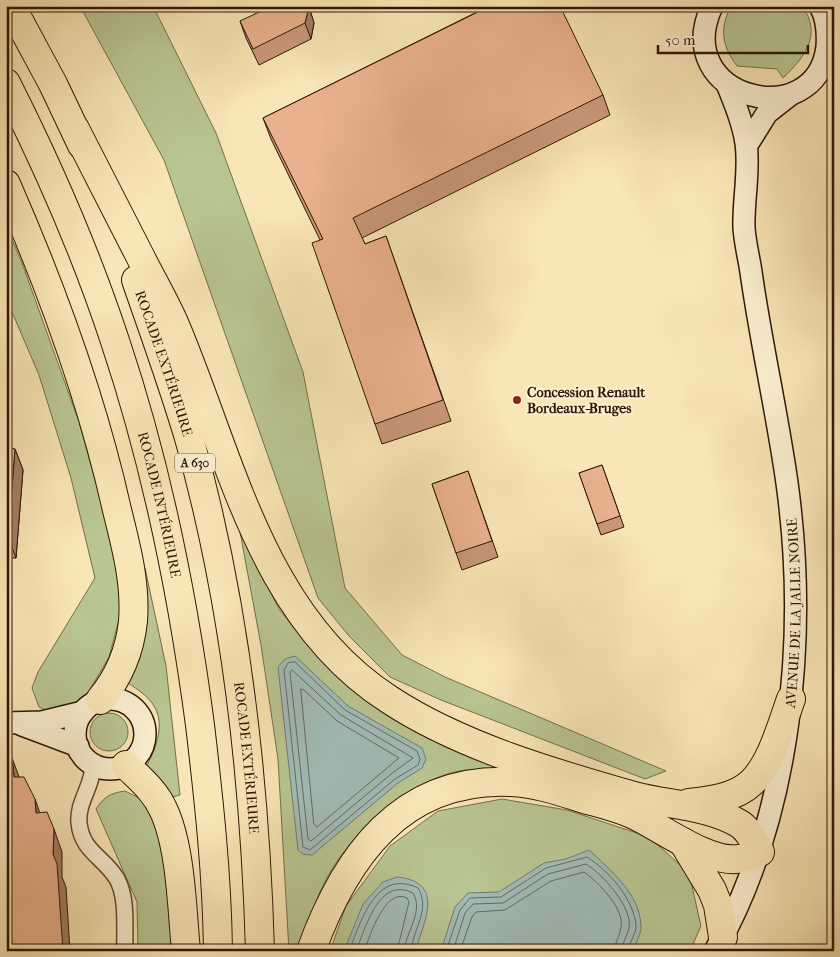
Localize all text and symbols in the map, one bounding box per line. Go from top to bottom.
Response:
scale bar [658,22,808,54]
text: 50 m [665,31,696,49]
street label: ROCADE EXTÉRIEURE [132,288,197,439]
place label: Concession Renault Bordeaux-Bruges [527,384,646,417]
marker: Concession Renault Bordeaux-Bruges [511,394,523,406]
street label: ROCADE INTÉRIEURE [134,430,185,579]
road number: A 630 [175,453,215,472]
street label: AVENUE DE LA JALLE NOIRE [781,517,804,710]
street label: ROCADE EXTÉRIEURE [230,681,263,835]

